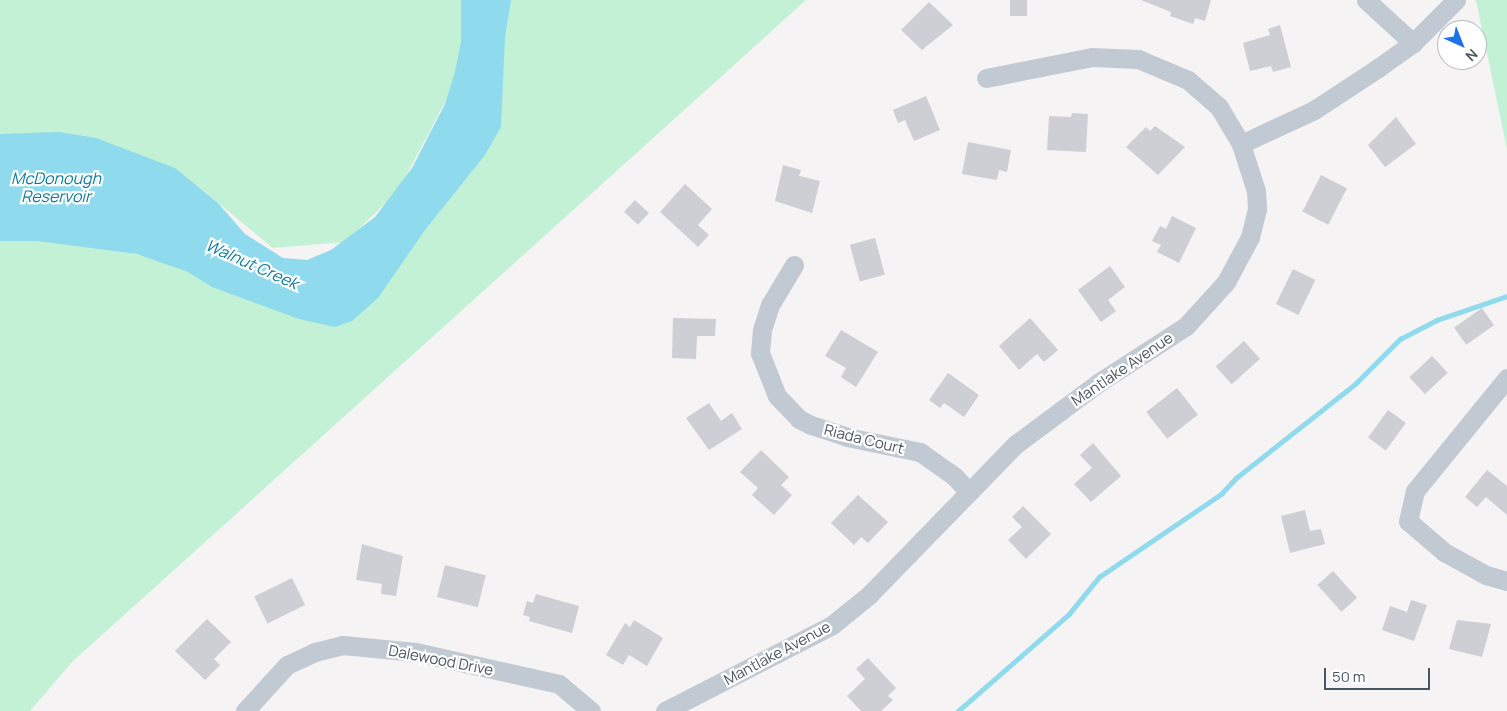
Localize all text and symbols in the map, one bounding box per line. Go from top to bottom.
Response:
north arrow [1437,20,1487,70]
text: N [1462,45,1482,66]
water label: McDonough Reservoir [11,168,101,206]
water label: Walnut Creek [203,235,301,293]
street label: Mantlake Avenue [1068,329,1176,409]
street label: Riada Court [822,420,906,458]
street label: Mantlake Avenue [721,617,833,689]
street label: Dalewood Drive [387,641,495,679]
scale bar [1327,658,1433,690]
text: 50 m [1332,666,1366,687]

